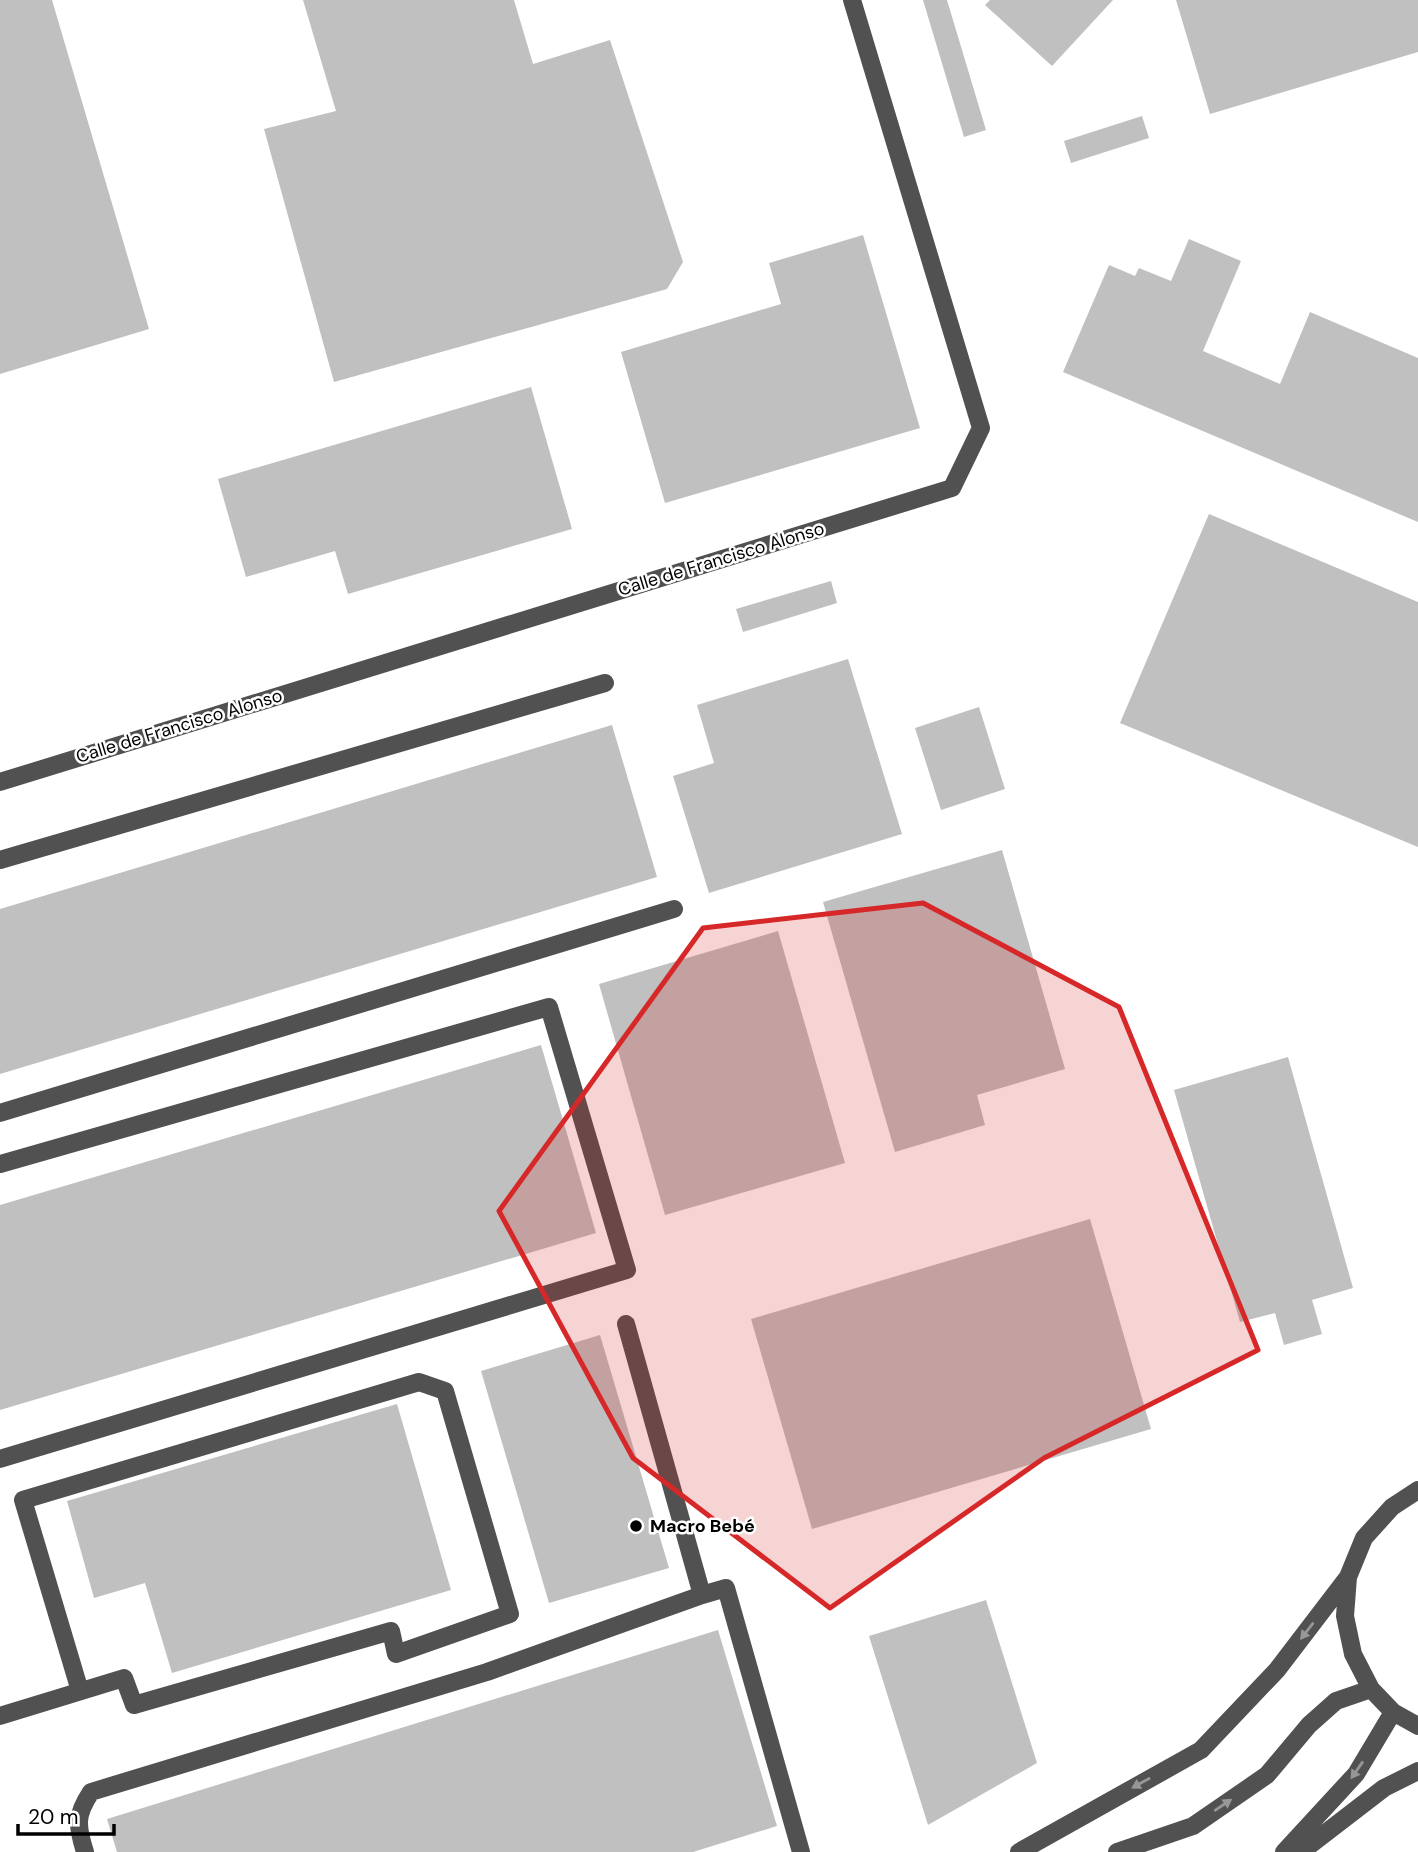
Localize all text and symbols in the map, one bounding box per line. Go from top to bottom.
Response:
street label: Calle de Francisco Alonso [615,516,827,602]
street label: Calle de Francisco Alonso [73,683,285,769]
place label: Macro Bebé [650,1514,755,1538]
marker: Macro Bebé [628,1518,644,1534]
one-way arrow [1299,1622,1314,1640]
one-way arrow [1351,1760,1364,1780]
one-way arrow [1131,1777,1151,1789]
scale bar [18,1792,114,1836]
one-way arrow [1214,1799,1233,1812]
text: 20 m [28,1803,79,1831]

